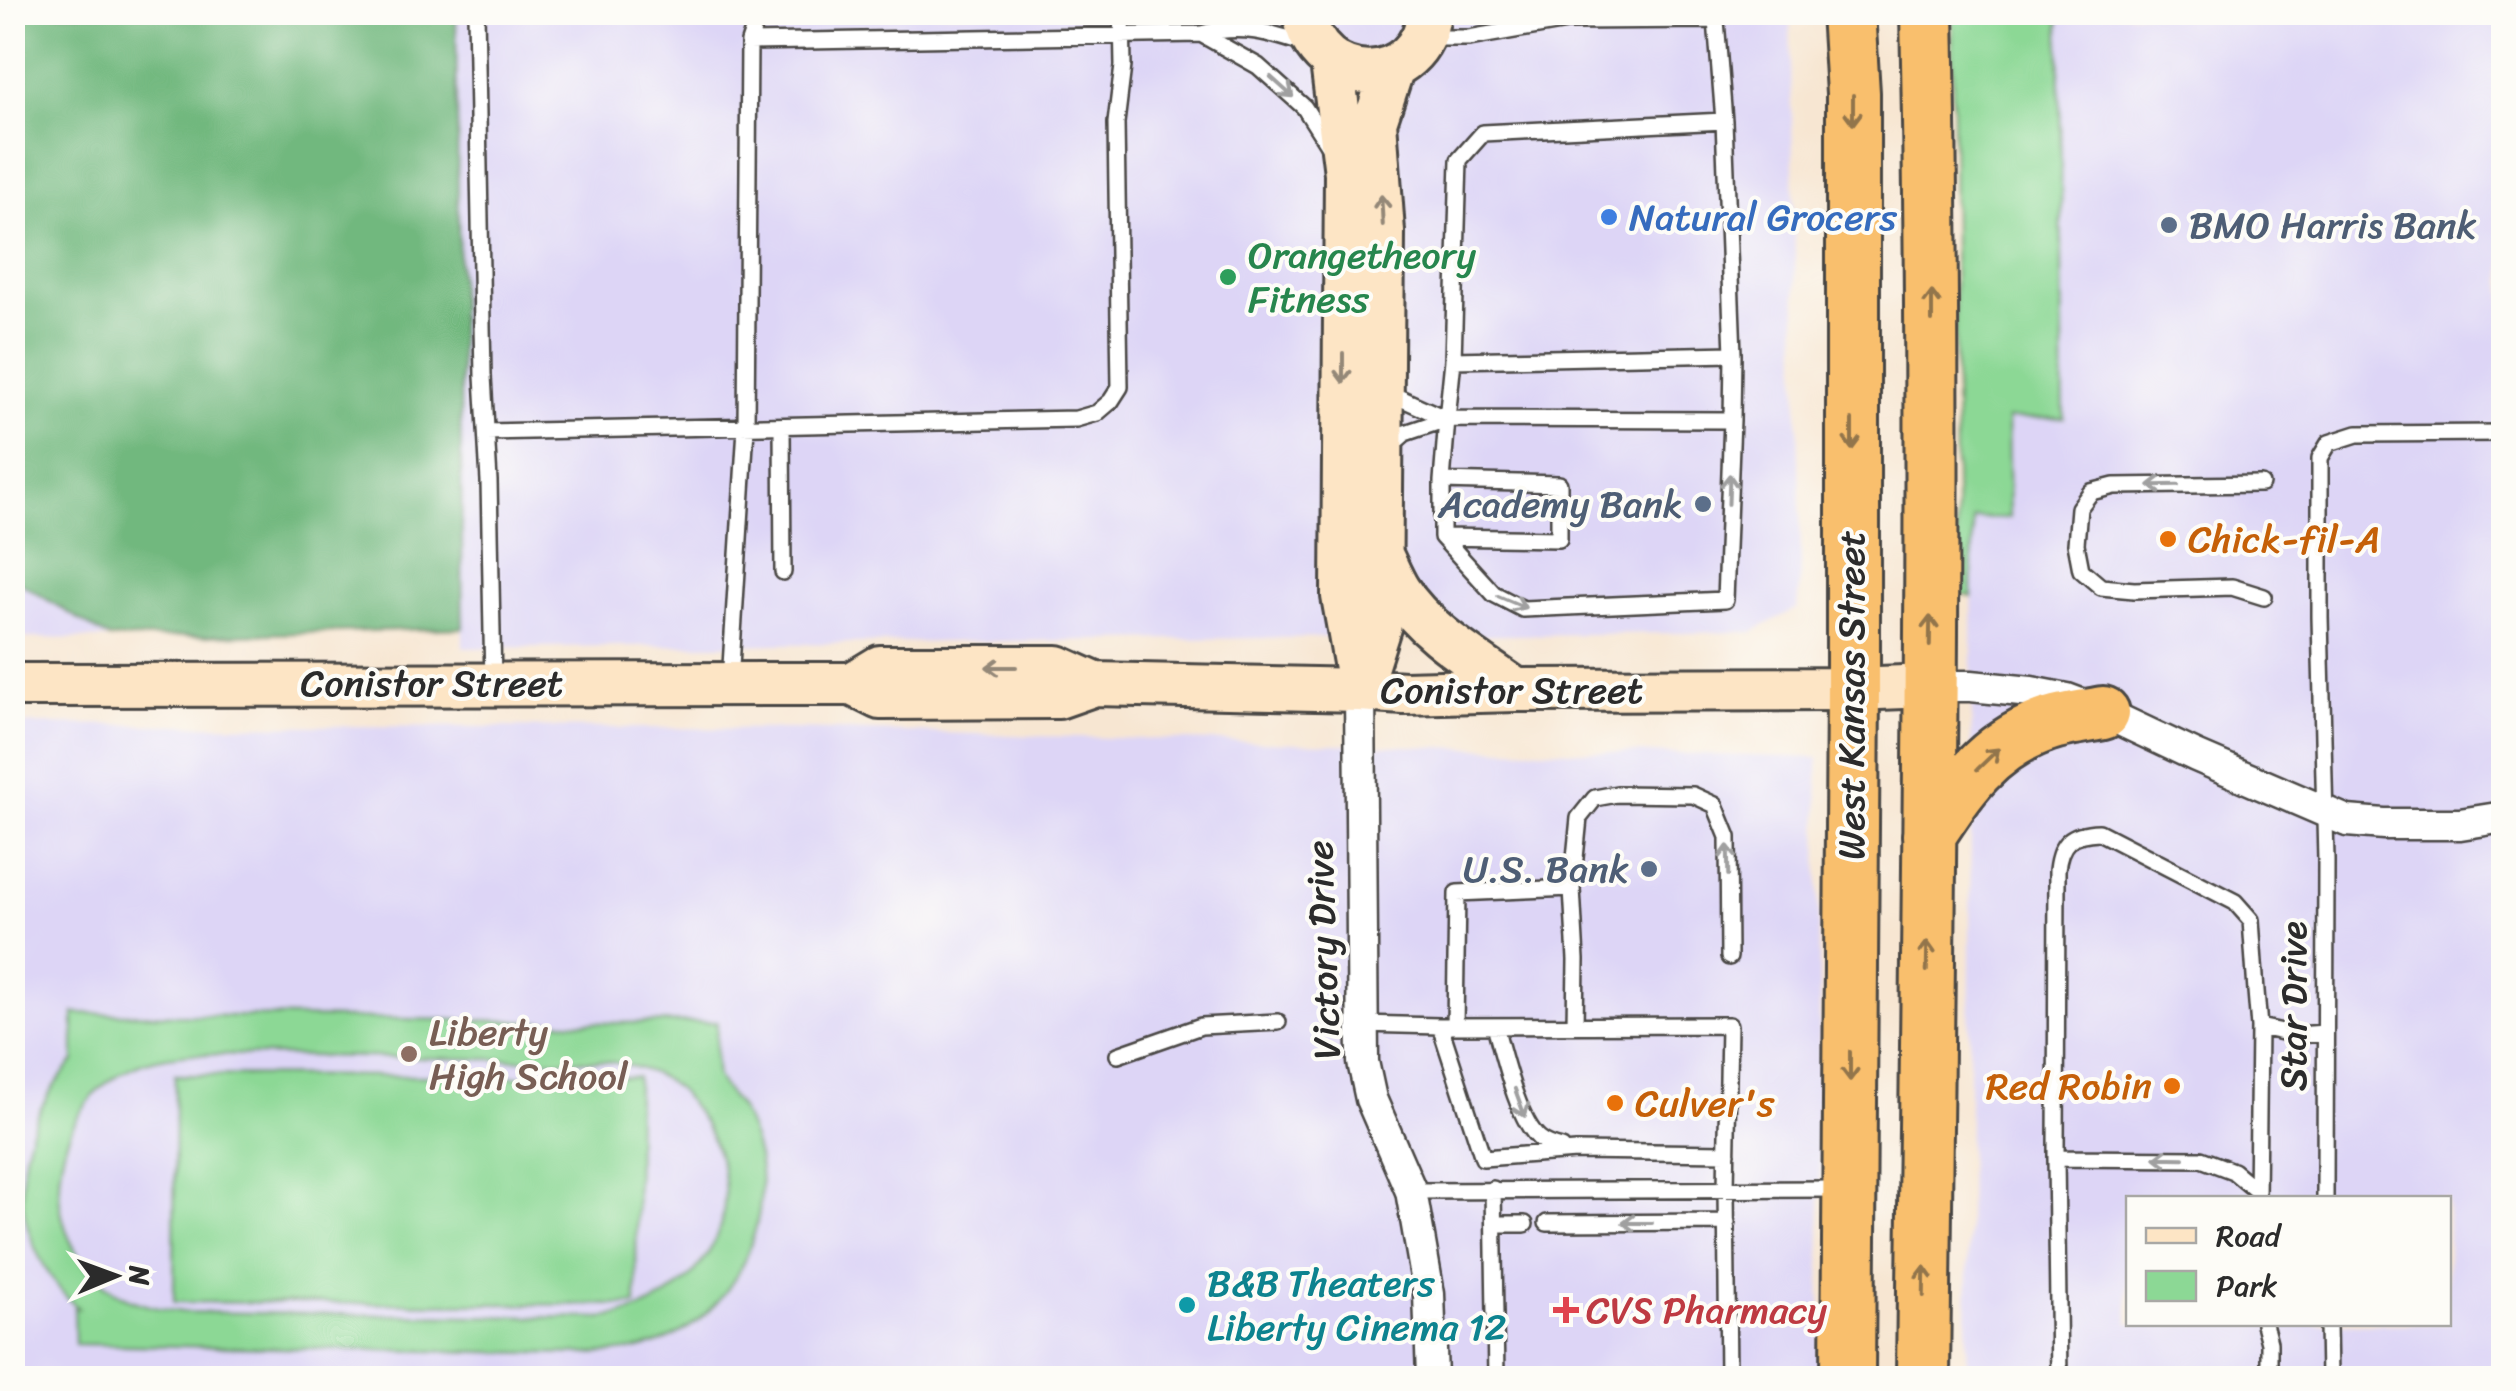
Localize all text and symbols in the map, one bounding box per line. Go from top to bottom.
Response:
one-way arrow [1269,76,1294,99]
one-way arrow [1844,92,1862,125]
place label: Natural Grocers [1629,184,1897,251]
place label: BMO Harris Bank [2189,192,2477,259]
one-way arrow [1372,195,1391,227]
marker: Natural Grocers [1598,206,1620,228]
marker: BMO Harris Bank [2158,214,2180,236]
place label: Orangetheory Fitness [1248,222,1476,333]
marker: Orangetheory Fitness [1217,266,1239,288]
one-way arrow [1922,291,1942,324]
one-way arrow [1334,352,1353,384]
one-way arrow [1842,418,1862,450]
place label: Academy Bank [1437,471,1683,538]
one-way arrow [1720,474,1739,506]
one-way arrow [2148,476,2180,495]
marker: Academy Bank [1692,493,1714,515]
place label: Chick-fil-A [2188,506,2380,573]
marker: Chick-fil-A [2157,528,2179,550]
street label: West Kansas Street [1818,530,1885,860]
one-way arrow [1496,595,1527,613]
one-way arrow [1921,616,1940,648]
street label: Conistor Street [301,650,563,717]
street label: Conistor Street [1381,657,1643,724]
one-way arrow [985,658,1018,676]
one-way arrow [1976,747,2000,771]
place label: U.S. Bank [1463,836,1629,903]
street label: Victory Drive [1286,839,1361,1061]
one-way arrow [1719,844,1738,876]
marker: U.S. Bank [1638,858,1660,880]
street label: Star Drive [2260,921,2327,1091]
one-way arrow [1918,941,1937,973]
place label: Liberty High School [429,999,629,1110]
marker: Liberty High School [398,1043,420,1065]
one-way arrow [1840,1050,1859,1082]
place label: Red Robin [1986,1053,2152,1120]
place label: Culver's [1635,1070,1775,1137]
marker: Red Robin [2161,1075,2183,1097]
one-way arrow [1512,1086,1530,1117]
marker: Culver's [1604,1092,1626,1114]
one-way arrow [2154,1148,2186,1167]
legend [2126,1196,2451,1326]
text: Road [2216,1209,2283,1263]
one-way arrow [1621,1214,1654,1232]
north arrow [65,1226,165,1326]
place label: B&B Theaters Liberty Cinema 12 [1207,1250,1507,1361]
text: Park [2216,1259,2278,1313]
text: N [115,1264,164,1286]
one-way arrow [1914,1266,1934,1298]
place label: CVS Pharmacy [1586,1277,1827,1344]
marker: B&B Theaters Liberty Cinema 12 [1176,1294,1198,1316]
marker: CVS Pharmacy [1555,1299,1577,1321]

